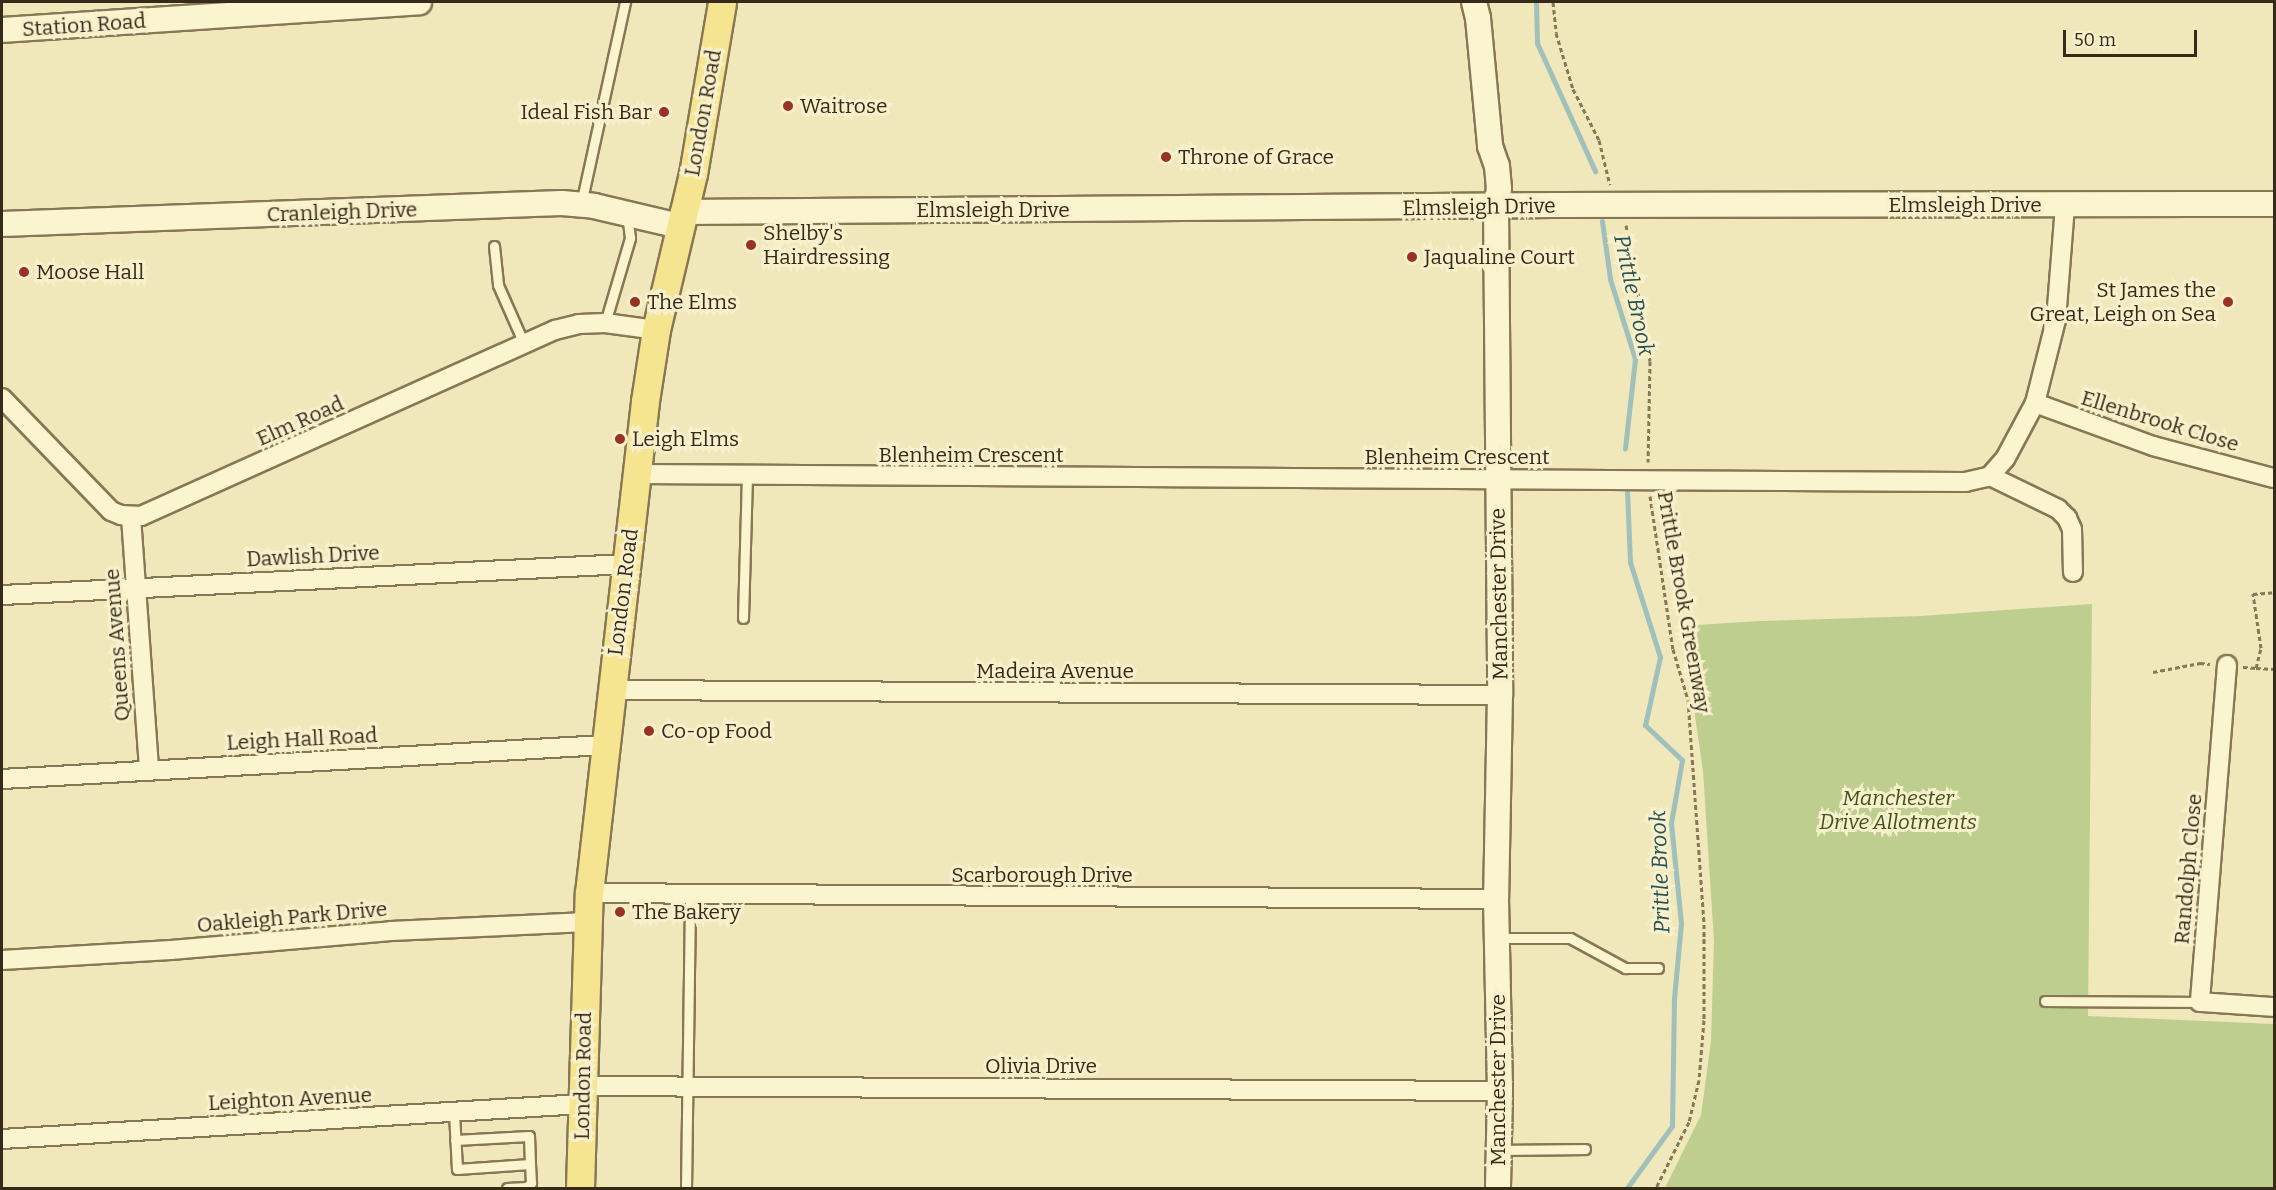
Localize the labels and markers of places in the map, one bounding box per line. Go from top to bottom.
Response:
place label: Waitrose [800,93,887,119]
place label: Ideal Fish Bar [520,99,652,125]
marker: Waitrose [781,99,795,113]
marker: Ideal Fish Bar [657,105,671,119]
place label: Throne of Grace [1178,144,1334,170]
marker: Throne of Grace [1159,150,1173,164]
place label: Shelby's Hairdressing [763,220,890,270]
marker: Shelby's Hairdressing [744,238,758,252]
place label: Jaqualine Court [1424,244,1575,270]
marker: Jaqualine Court [1405,250,1419,264]
place label: Moose Hall [36,259,144,285]
marker: Moose Hall [17,265,31,279]
place label: St James the Great, Leigh on Sea [2030,277,2216,327]
place label: The Elms [647,289,737,315]
marker: The Elms [628,295,642,309]
marker: St James the Great, Leigh on Sea [2221,295,2235,309]
place label: Leigh Elms [632,426,739,452]
marker: Leigh Elms [613,432,627,446]
place label: Co-op Food [661,718,772,744]
marker: Co-op Food [642,724,656,738]
place label: The Bakery [632,899,741,925]
marker: The Bakery [613,905,627,919]

